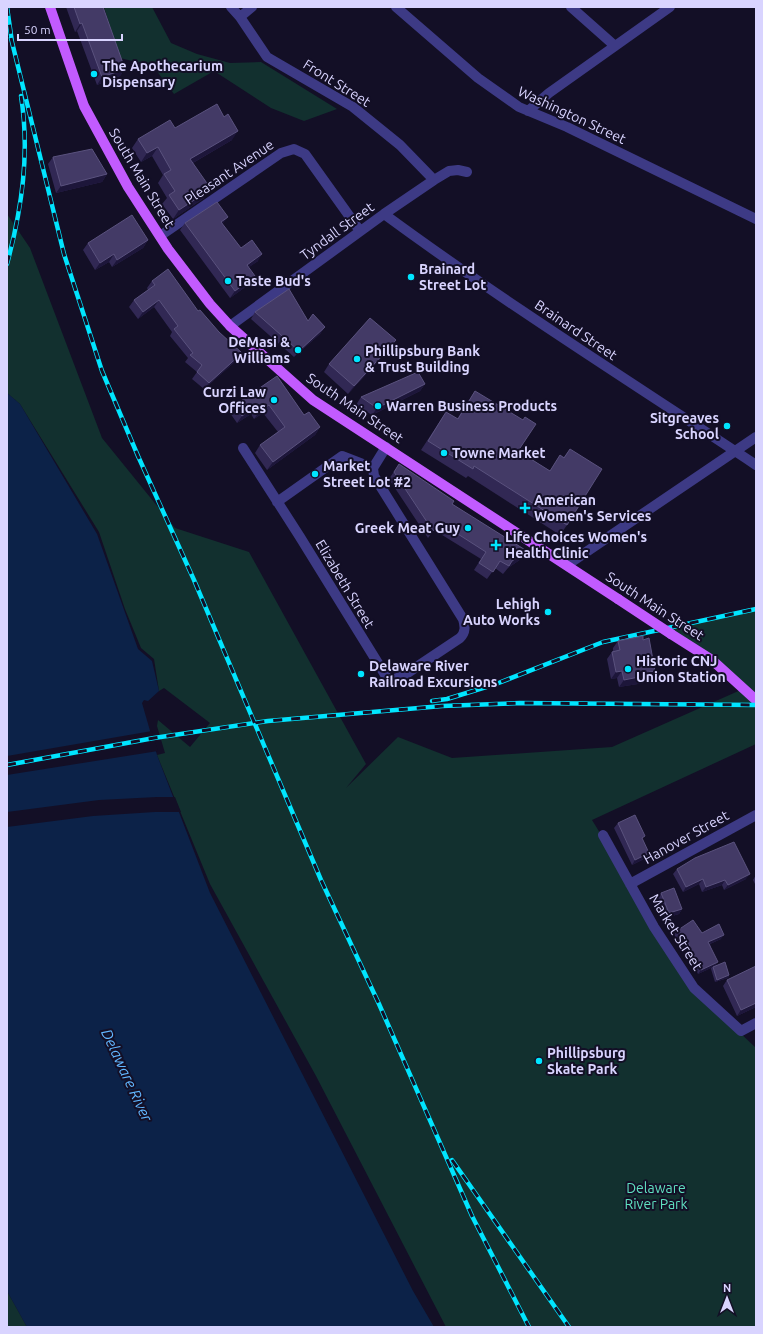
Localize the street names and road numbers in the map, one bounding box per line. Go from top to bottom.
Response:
street label: Front Street [300,56,374,110]
street label: Washington Street [515,83,629,147]
street label: South Main Street [106,125,178,231]
street label: Pleasant Avenue [181,136,277,208]
street label: Tyndall Street [297,199,377,263]
street label: Brainard Street [532,297,621,364]
street label: South Main Street [304,370,407,447]
street label: Elizabeth Street [312,537,378,632]
street label: South Main Street [603,568,707,644]
street label: Hanover Street [640,807,732,867]
street label: Market Street [646,891,706,974]

